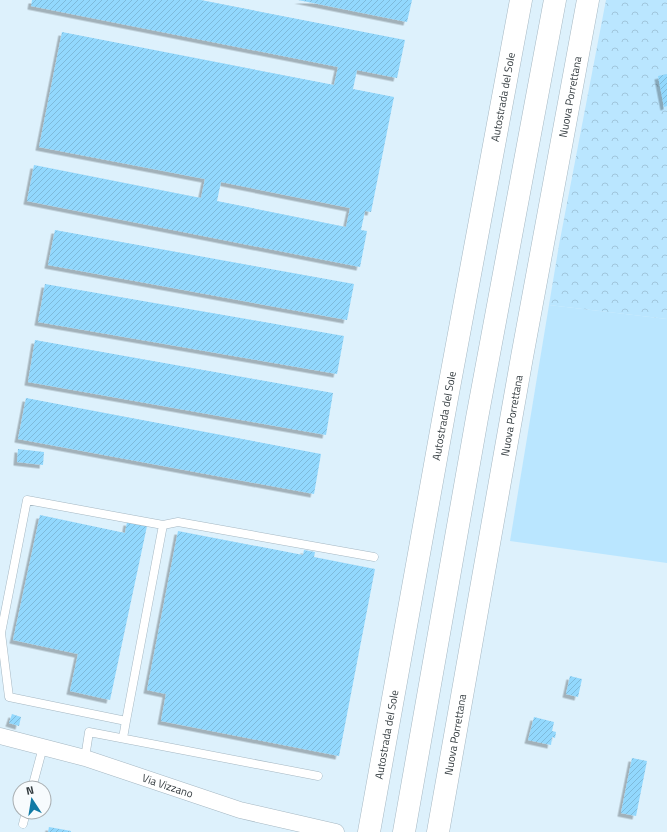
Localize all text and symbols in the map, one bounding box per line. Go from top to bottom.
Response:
street label: Autostrada del Sole [487,51,519,143]
street label: Nuova Porrettana [555,54,586,139]
street label: Autostrada del Sole [428,369,460,462]
street label: Nuova Porrettana [497,373,527,457]
street label: Autostrada del Sole [371,688,402,780]
street label: Nuova Porrettana [440,692,470,776]
street label: Via Vizzano [140,770,195,802]
north arrow [12,780,52,820]
text: N [25,782,35,799]

